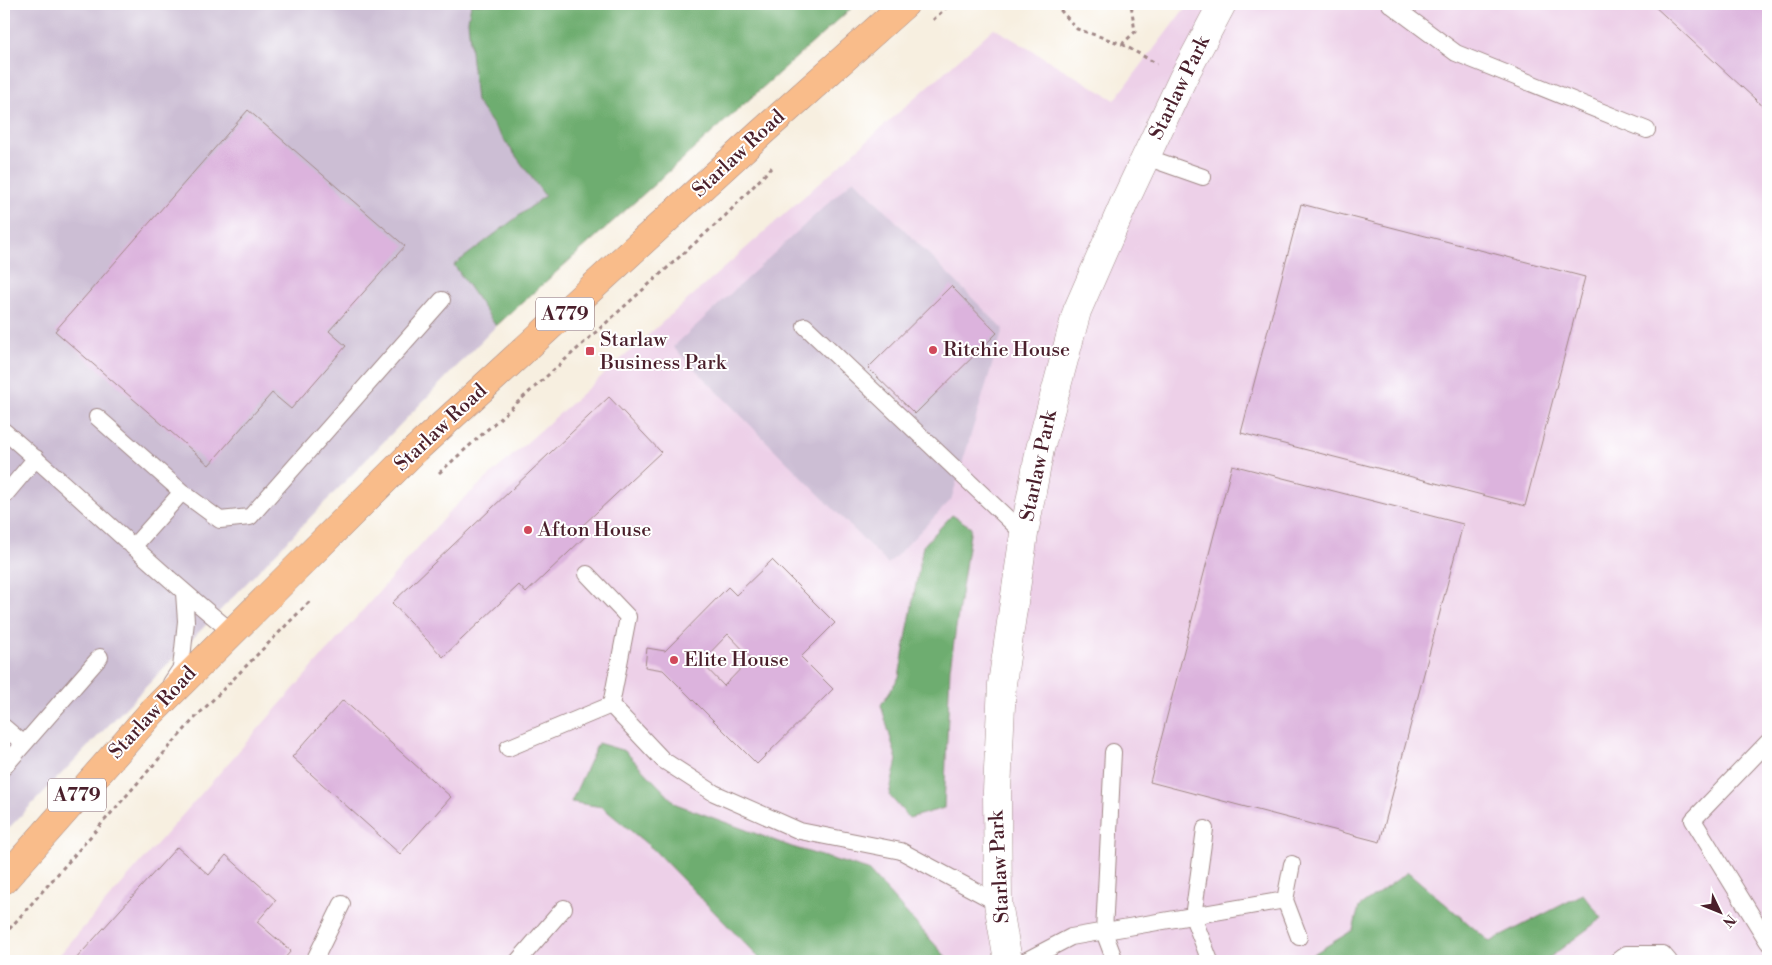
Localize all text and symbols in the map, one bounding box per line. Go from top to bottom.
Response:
street label: Starlaw Park [1144,30,1217,144]
street label: Starlaw Road [688,104,791,203]
road number: A779 [536,298,594,330]
place label: Starlaw Business Park [599,328,728,376]
place label: Ritchie House [943,338,1070,363]
marker: Ritchie House [927,344,939,356]
marker: Starlaw Business Park [584,345,596,357]
street label: Starlaw Road [390,378,493,477]
street label: Starlaw Park [1015,407,1063,524]
place label: Afton House [537,518,651,543]
marker: Afton House [522,524,534,536]
place label: Elite House [684,648,789,673]
marker: Elite House [668,654,680,666]
street label: Starlaw Road [104,661,203,764]
road number: A779 [48,778,106,812]
street label: Starlaw Park [984,809,1015,924]
north arrow [1694,888,1744,938]
text: N [1718,910,1739,930]

